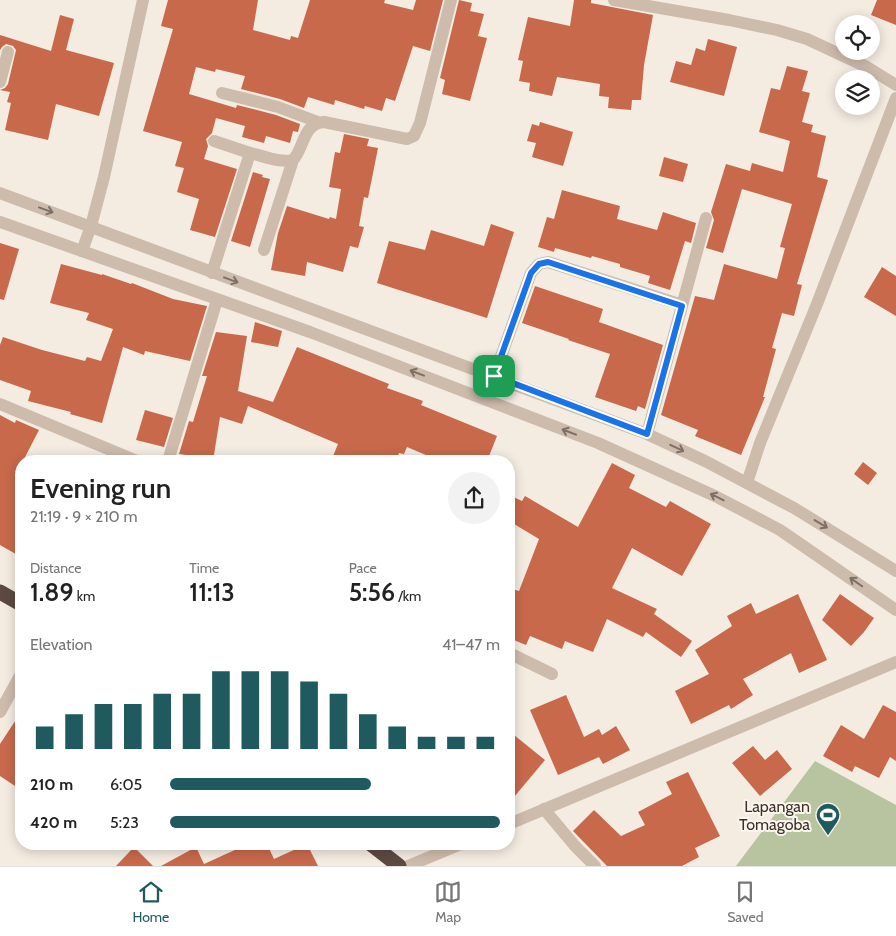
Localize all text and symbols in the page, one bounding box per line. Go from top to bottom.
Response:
map controls [835,15,880,115]
button: locate [835,15,880,60]
button: layers [835,70,880,115]
one-way arrow [37,206,53,215]
one-way arrow [222,276,238,285]
pin [473,355,515,397]
icon: arrive [480,362,508,390]
one-way arrow [410,368,425,377]
one-way arrow [562,427,577,436]
one-way arrow [669,444,684,454]
text: Evening run [30,471,171,505]
button: share [448,472,500,524]
one-way arrow [710,492,725,502]
text: 21:19 · 9 × 210 m [30,507,137,526]
one-way arrow [813,520,827,530]
text: Distance [30,559,82,577]
text: Time [189,559,219,577]
text: Pace [349,559,377,577]
text: 1.89 [30,577,73,607]
text: 11:13 [189,577,235,607]
text: 5:56 [349,577,395,607]
one-way arrow [849,577,863,587]
text: km [73,587,95,605]
text: /km [395,587,421,605]
text: Elevation [30,635,93,654]
text: 41–47 m [442,635,500,654]
text: 210 m [30,775,73,794]
text: 6:05 [110,775,142,794]
place label: Lapangan Tomagoba [739,797,810,834]
sports icon: Lapangan Tomagoba [815,802,841,836]
text: 420 m [30,813,77,832]
text: 5:23 [110,813,139,832]
tab: Home [132,878,169,926]
tab: Map [434,878,462,926]
tab: Saved [727,878,764,926]

